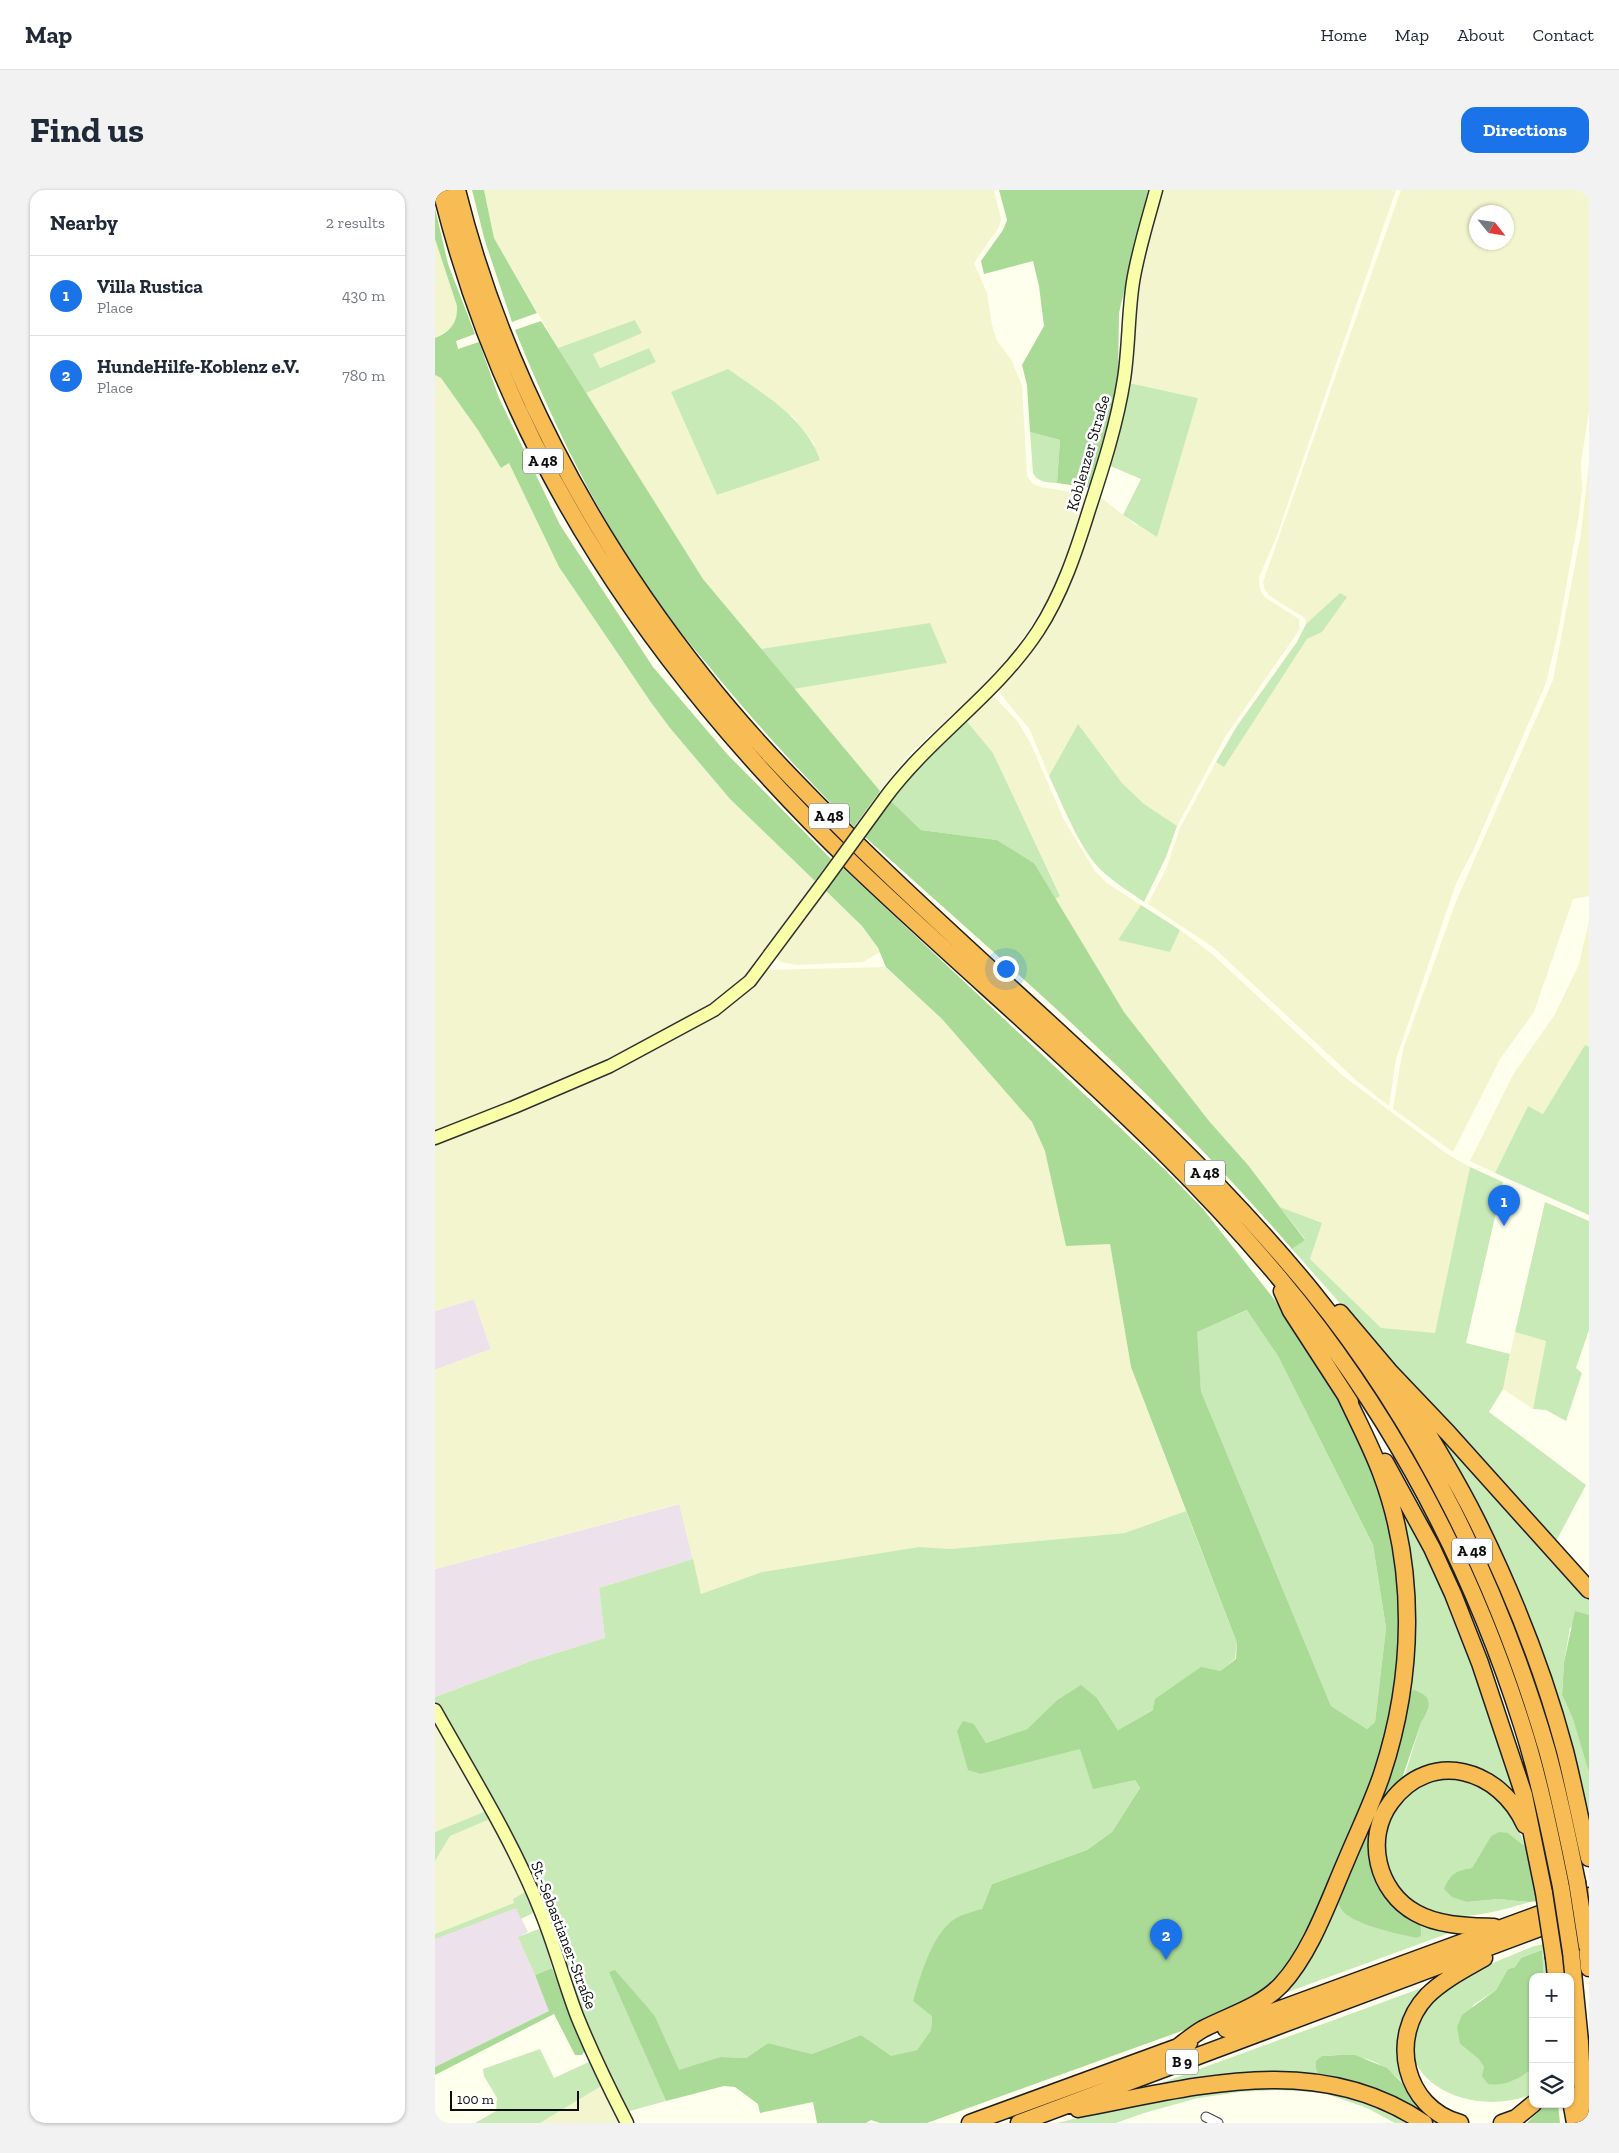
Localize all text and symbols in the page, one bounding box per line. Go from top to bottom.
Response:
text: Map [25,20,72,49]
text: Home [1320,24,1367,46]
text: Map [1395,24,1429,46]
text: About [1457,24,1504,46]
text: Contact [1532,24,1594,46]
button: Directions [1461,107,1589,153]
text: Find us [30,109,144,151]
north arrow [1469,205,1514,250]
text: Nearby [50,210,118,235]
text: 2 results [326,213,385,232]
text: Villa Rustica [97,275,203,298]
text: 1 [63,286,69,305]
text: 430 m [342,286,385,305]
text: Place [97,298,133,317]
text: HundeHilfe-Koblenz e.V. [97,355,299,378]
text: 2 [62,366,70,385]
text: 780 m [342,366,385,385]
text: Place [97,378,133,397]
street label: Koblenzer Straße [1062,393,1114,513]
road number: A 48 [523,448,563,474]
road number: A 48 [809,804,849,828]
your location [993,956,1019,982]
road number: A 48 [1185,1160,1225,1186]
pin: 1 [1488,1185,1520,1226]
road number: A 48 [1452,1538,1492,1564]
street label: St.-Sebastianer-Straße [527,1858,601,2012]
pin: 2 [1150,1919,1182,1960]
map controls [1529,1973,1574,2108]
button: + [1529,1973,1574,2018]
button: − [1529,2018,1574,2063]
road number: B 9 [1166,2050,1198,2074]
button: layers [1529,2063,1574,2108]
scale bar [450,2088,579,2111]
text: 100 m [457,2091,494,2108]

